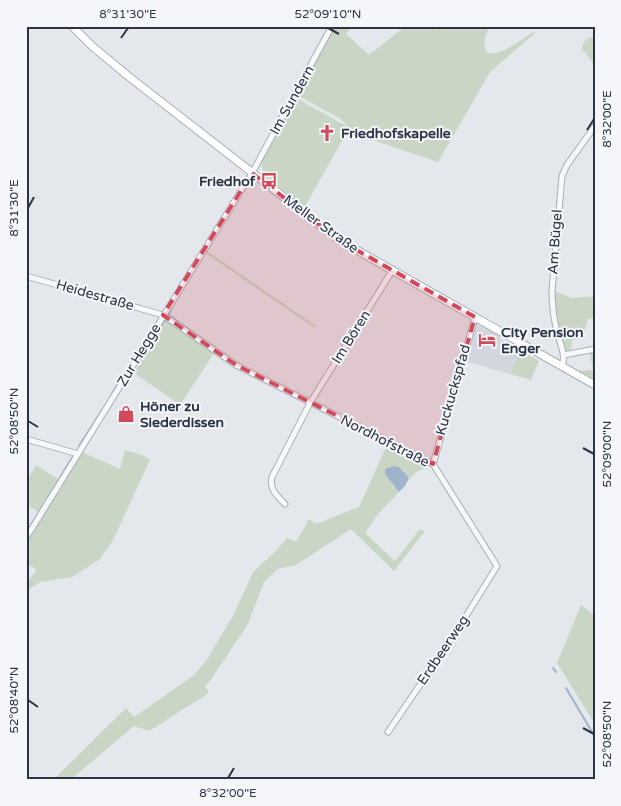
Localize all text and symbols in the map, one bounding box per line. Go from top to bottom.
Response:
text: 8°31'30"E [99,7,157,21]
text: 52°09'10"N [295,7,362,21]
street label: Im Sundern [266,62,318,138]
text: 8°32'00"E [600,90,614,148]
church icon: Friedhofskapelle [317,123,337,143]
place label: Friedhofskapelle [341,125,451,142]
bus stop icon: Friedhof [259,171,279,191]
place label: Friedhof [199,173,256,190]
text: 8°31'30"E [7,179,21,237]
street label: Meller Straße [280,191,362,257]
street label: Am Bügel [544,209,566,275]
street label: Heidestraße [54,276,136,314]
street label: Im Bören [328,307,374,367]
street label: Zur Hegge [114,320,164,390]
place label: City Pension Enger [501,324,584,357]
hotel icon: City Pension Enger [477,330,497,350]
street label: Kuckuckspfad [432,343,474,437]
text: 52°08'50"N [7,388,21,455]
place label: Höner zu Siederdissen [140,398,224,431]
shop icon: Höner zu Siederdissen [116,404,136,424]
street label: Nordhofstraße [338,411,432,471]
text: 52°09'00"N [600,421,614,488]
street label: Erdbeerweg [413,612,473,688]
text: 52°08'40"N [7,667,21,734]
text: 52°08'50"N [600,701,614,768]
text: 8°32'00"E [199,786,257,800]

